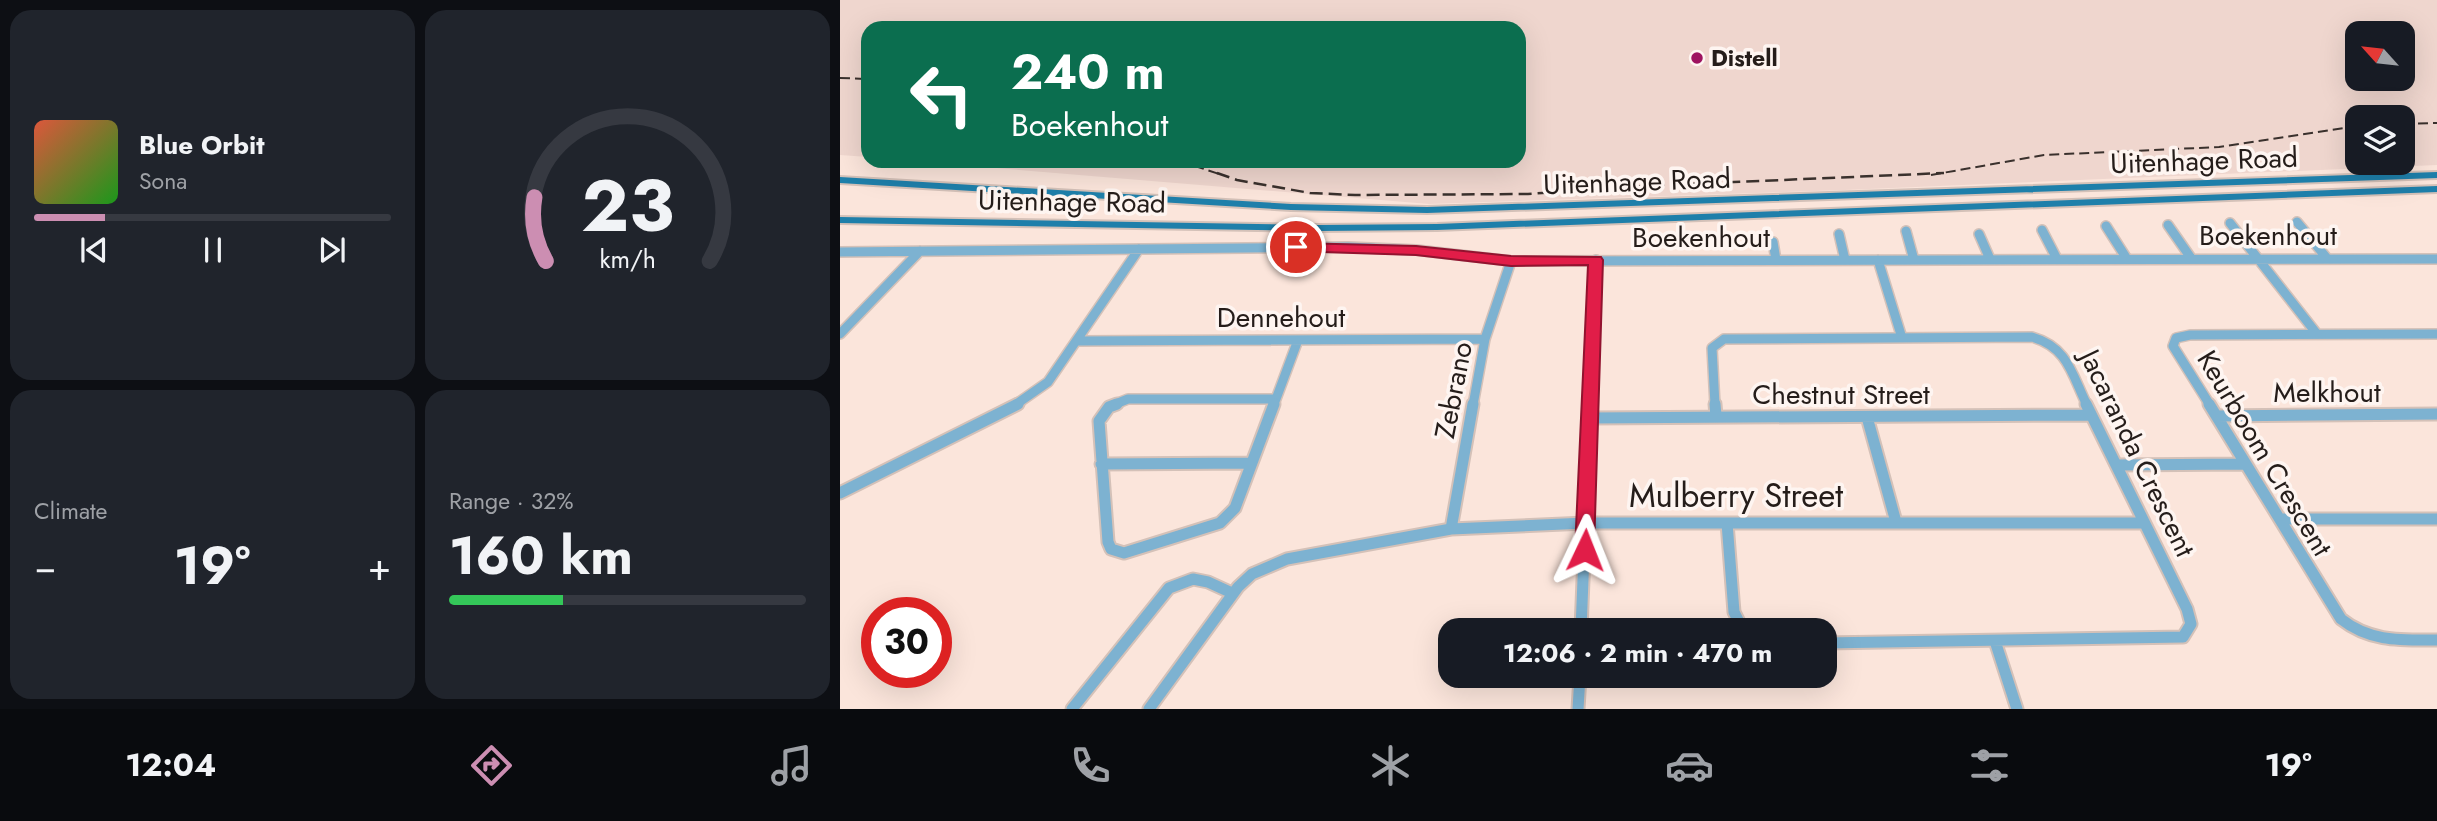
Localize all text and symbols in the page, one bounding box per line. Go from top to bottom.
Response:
north arrow [2345,21,2415,91]
map controls [2345,21,2415,175]
text: 240 m [1011,37,1165,107]
place label: Distell [1711,41,1778,75]
icon: left [896,49,987,140]
marker: Distell [1689,50,1705,66]
text: Boekenhout [1011,102,1168,148]
button: layers [2345,105,2415,175]
text: Blue Orbit [139,126,264,164]
street label: Uitenhage Road [2109,137,2299,184]
text: 23 [581,153,674,258]
street label: Uitenhage Road [1542,158,1732,205]
text: Sona [139,164,187,198]
street label: Uitenhage Road [978,179,1166,224]
street label: Boekenhout [2199,215,2337,256]
pin [1266,217,1326,277]
street label: Boekenhout [1632,217,1770,258]
icon: arrive [1277,228,1315,266]
icon: previous [75,231,113,269]
icon: pause [194,231,232,269]
icon: next [313,231,351,269]
text: km/h [599,241,656,277]
street label: Dennehout [1217,297,1346,338]
street label: Zebrano [1424,338,1483,442]
street label: Jacaranda Crescent [2068,339,2206,564]
street label: Keurboom Crescent [2187,343,2342,564]
street label: Melkhout [2273,372,2381,413]
street label: Chestnut Street [1752,374,1930,415]
street label: Mulberry Street [1629,472,1843,519]
text: Range · 32% [449,484,574,518]
text: Climate [34,494,107,528]
position arrow [1548,513,1622,587]
text: 160 km [449,518,633,594]
text: 19° [174,528,250,604]
text: − [34,539,56,594]
text: + [368,539,391,594]
speed limit sign: 30 [861,597,952,688]
text: 12:06 · 2 min · 470 m [1503,634,1772,672]
icon: directions [467,741,516,790]
icon: music [767,741,816,790]
icon: phone [1066,741,1115,790]
icon: climate [1366,741,1415,790]
icon: car [1665,741,1714,790]
icon: filters [1965,741,2014,790]
text: 12:04 [125,742,216,788]
text: 19° [2264,742,2312,788]

